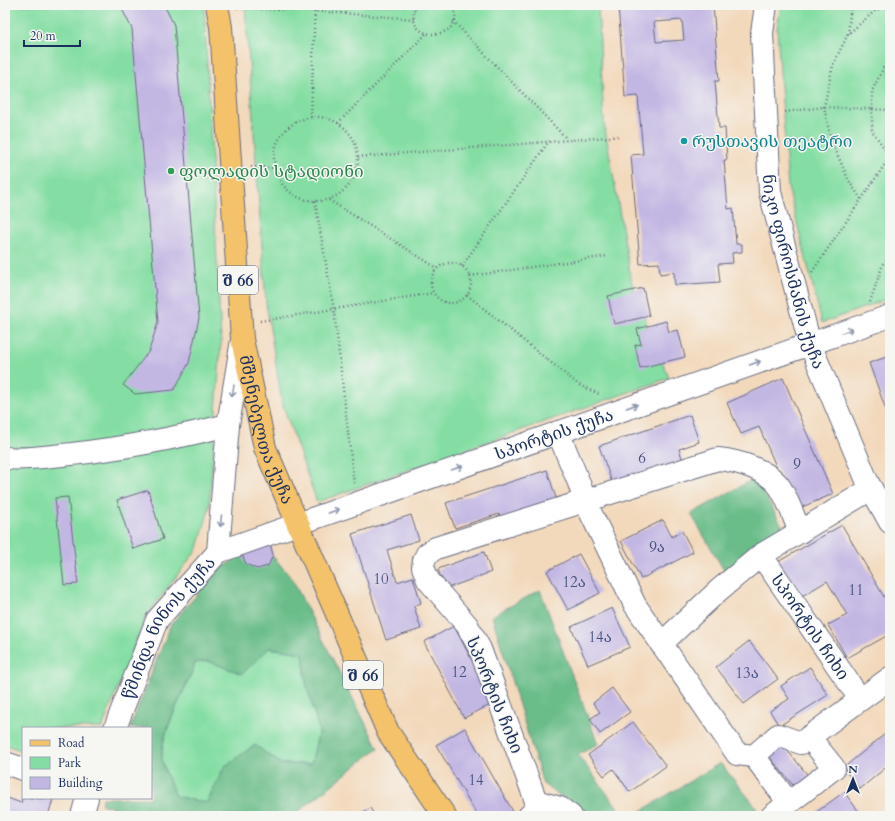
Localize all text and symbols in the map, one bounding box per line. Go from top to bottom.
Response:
scale bar [24,22,80,48]
text: 20 m [30,28,57,44]
place label: რუსთავის თეატრი [692,130,852,153]
marker: რუსთავის თეატრი [679,136,689,146]
place label: ფოლადის სტადიონი [179,160,364,183]
marker: ფოლადის სტადიონი [166,166,176,176]
street label: ნიკო ფიროსმანის ქუჩა [757,174,830,372]
road number: შ 66 [218,266,258,294]
one-way arrow [840,327,853,334]
street label: მშენებელთა ქუჩა [234,353,299,508]
one-way arrow [749,359,761,367]
one-way arrow [229,384,237,397]
one-way arrow [626,402,638,410]
street label: სპორტის ქუჩა [492,403,616,466]
house number: 6 [638,448,646,468]
house number: 9 [793,454,801,474]
one-way arrow [450,464,463,471]
one-way arrow [328,507,341,514]
one-way arrow [217,514,225,527]
house number: 9ა [649,537,665,557]
street label: წმინდა ნინოს ქუჩა [116,552,221,702]
house number: 10 [373,569,389,589]
street label: სპორტის ჩიხი [765,569,855,685]
house number: 12ა [562,572,586,592]
house number: 11 [848,580,864,600]
house number: 14ა [588,627,612,647]
street label: სპორტის ჩიხი [461,633,528,757]
road number: შ 66 [343,661,383,689]
house number: 12 [451,662,467,682]
house number: 13ა [735,663,759,683]
legend [22,727,152,799]
text: Road [58,735,85,751]
text: Park [58,755,82,771]
north arrow [833,759,873,799]
text: N [848,762,858,777]
house number: 14 [468,770,484,790]
text: Building [58,775,103,791]

